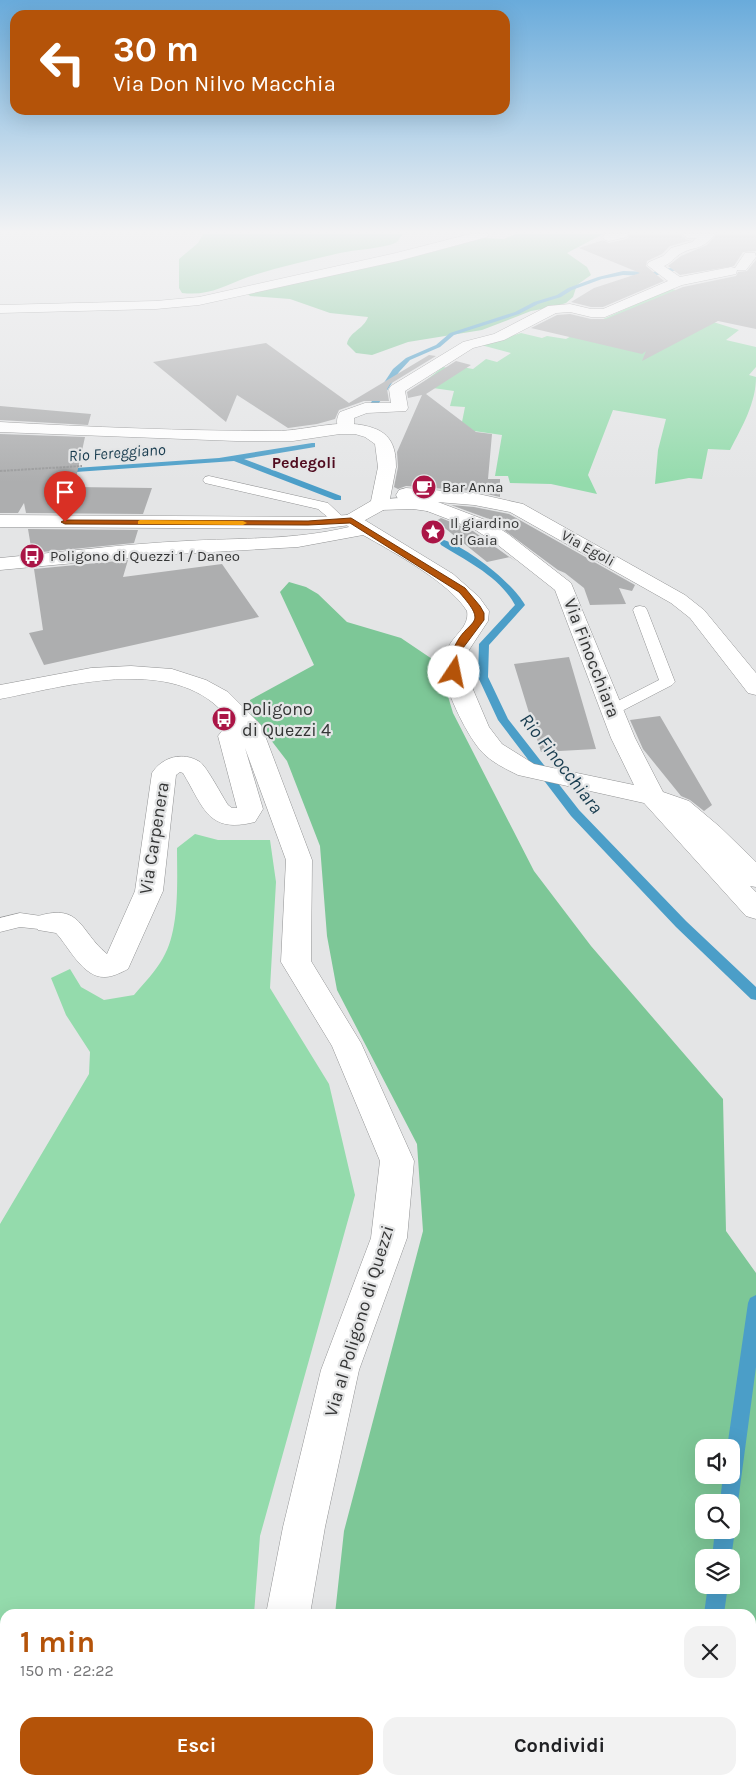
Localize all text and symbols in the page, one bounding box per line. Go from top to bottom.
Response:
text: 30 m [113,29,199,70]
icon: left [30,30,95,95]
text: Via Don Nilvo Macchia [113,71,336,97]
water label: Rio Fereggiano [68,440,166,465]
district label: Pedegoli [272,453,336,472]
pin [44,471,86,522]
cafe icon: Bar Anna [411,474,437,500]
icon: arrive [51,478,79,506]
place label: Bar Anna [442,478,504,496]
place label: Il giardino di Gaia [450,514,519,549]
place icon: Il giardino di Gaia [420,519,446,545]
street label: Via Egoli [558,526,618,570]
bus stop icon: Poligono di Quezzi 1 / Daneo [19,543,45,569]
place label: Poligono di Quezzi 1 / Daneo [50,547,240,565]
street label: Via Finocchiara [559,595,625,721]
position arrow [427,645,479,697]
place label: Poligono di Quezzi 4 [242,698,331,741]
bus stop icon: Poligono di Quezzi 4 [211,706,237,732]
water label: Rio Finocchiara [515,709,607,818]
street label: Via Carpenera [134,780,174,896]
street label: Via al Poligono di Quezzi [319,1223,399,1419]
map controls [695,1439,740,1594]
button: sound [695,1439,740,1484]
button: search [695,1494,740,1539]
button: layers [695,1549,740,1594]
text: 1 min [20,1624,95,1660]
button: close [684,1626,736,1678]
text: 150 m · 22:22 [20,1661,114,1680]
button: Esci [20,1717,373,1775]
button: Condividi [383,1717,736,1775]

